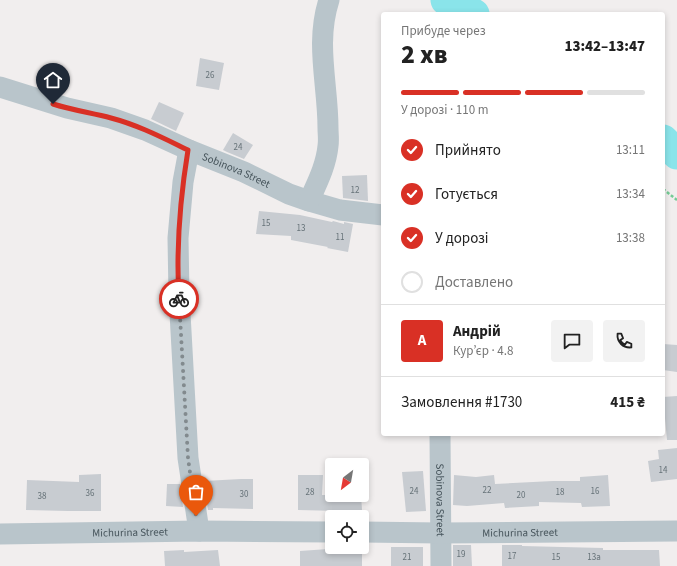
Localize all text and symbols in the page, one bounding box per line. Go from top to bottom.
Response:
text: Прибуде через [401,22,486,40]
text: 2 хв [401,36,448,73]
text: 13:42–13:47 [564,36,645,57]
pin [36,63,70,104]
icon: home [42,69,64,91]
house number: 26 [206,69,215,82]
text: У дорозі · 110 m [401,101,489,119]
icon: check [401,139,423,161]
text: Прийнято [435,140,501,161]
house number: 24 [234,141,243,154]
text: 13:11 [616,141,645,159]
street label: Sobinova Street [200,149,273,191]
icon: check [401,183,423,205]
house number: 12 [351,184,360,197]
text: Готується [435,184,498,205]
text: 13:34 [616,185,645,203]
house number: 15 [262,217,271,230]
house number: 13 [297,222,306,235]
icon: check [401,227,423,249]
text: У дорозі [435,228,489,249]
text: 13:38 [616,229,645,247]
house number: 11 [336,231,344,244]
text: Доставлено [435,272,513,293]
courier [159,279,199,319]
icon: bike [168,288,190,310]
button: chat [551,320,593,362]
button: phone [603,320,645,362]
text: Андрій [453,321,501,342]
text: А [418,330,426,351]
text: Кур’єр · 4.8 [453,342,513,360]
text: Замовлення #1730 [401,392,522,413]
text: 415 ₴ [610,392,645,413]
north arrow [325,458,369,502]
map controls [325,458,369,554]
street label: Sobinova Street [433,463,448,537]
house number: 14 [659,464,668,477]
pin [179,475,213,516]
icon: bag [185,481,207,503]
house number: 22 [483,484,492,497]
house number: 24 [410,485,419,498]
house number: 16 [591,485,600,498]
house number: 28 [306,486,315,499]
house number: 18 [556,486,565,499]
house number: 36 [86,487,95,500]
house number: 30 [240,488,249,501]
house number: 20 [517,489,526,502]
house number: 38 [38,490,47,503]
button: locate [325,510,369,554]
street label: Michurina Street [92,524,168,540]
street label: Michurina Street [482,525,558,540]
house number: 19 [457,548,466,561]
house number: 17 [508,550,517,563]
house number: 21 [403,551,411,564]
house number: 15 [552,551,561,564]
house number: 13а [587,551,601,564]

